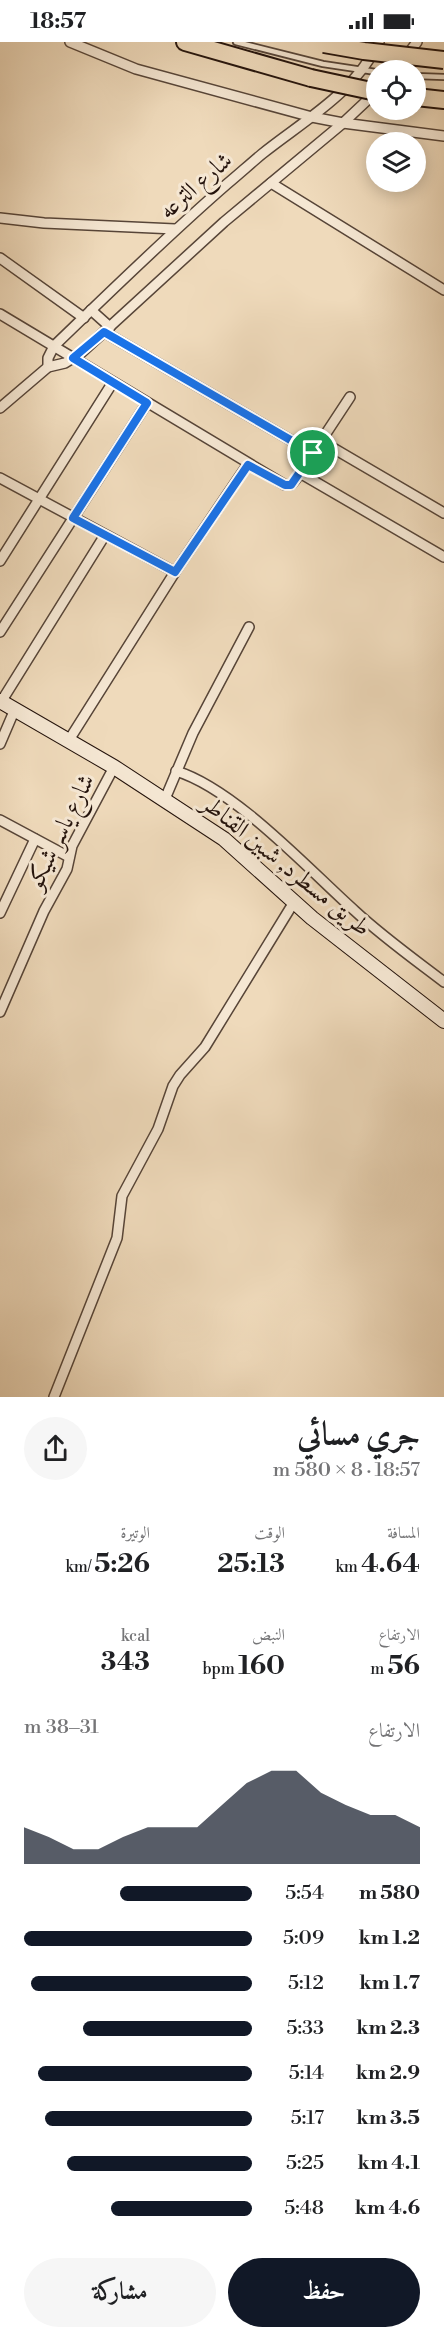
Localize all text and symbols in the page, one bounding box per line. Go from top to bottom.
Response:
text: 18:57 [30,8,86,35]
map controls [366,60,426,192]
button: locate [366,60,426,120]
button: layers [366,132,426,192]
street label: شارع الترعه [153,146,242,229]
pin [287,427,338,478]
icon: arrive [296,436,329,469]
street label: شارع ياسر شيكو [19,769,105,898]
street label: طريق مسطرد, شبين القناطر [193,787,377,943]
text: جري مسائي [297,1415,420,1456]
button: share [24,1417,87,1480]
text: 18:57 · 8 × 580 m [273,1458,420,1483]
text: الوتيرة [120,1523,150,1543]
text: الوقت [254,1523,285,1543]
text: المسافة [387,1523,420,1543]
text: 5:26 [94,1548,150,1580]
text: 25:13 [217,1548,285,1580]
text: 4.64 [361,1548,420,1580]
text: /km [65,1557,94,1577]
text: km [335,1557,361,1577]
text: النبض [252,1625,285,1645]
text: الارتفاع [378,1625,420,1645]
text: kcal [121,1626,150,1646]
text: 343 [101,1646,150,1678]
text: 160 [238,1650,285,1682]
text: 56 [387,1650,420,1682]
text: bpm [202,1659,238,1679]
text: m [370,1659,387,1679]
text: 31–38 m [24,1715,99,1740]
text: الارتفاع [368,1719,420,1744]
text: 5:54 [285,1881,324,1906]
text: 580 m [359,1881,420,1906]
text: 5:09 [283,1926,324,1951]
text: 1.2 km [358,1926,420,1951]
text: 5:12 [288,1971,324,1996]
text: 1.7 km [359,1971,420,1996]
text: 5:33 [286,2016,324,2041]
text: 2.3 km [356,2016,420,2041]
text: 5:14 [289,2061,324,2086]
text: 2.9 km [356,2061,420,2086]
text: 5:17 [291,2106,324,2131]
text: 3.5 km [356,2106,420,2131]
text: 5:25 [286,2151,324,2176]
text: 4.1 km [358,2151,420,2176]
text: 5:48 [284,2196,324,2221]
text: 4.6 km [355,2196,420,2221]
button: مشاركة [24,2258,216,2327]
button: حفظ [228,2258,420,2327]

